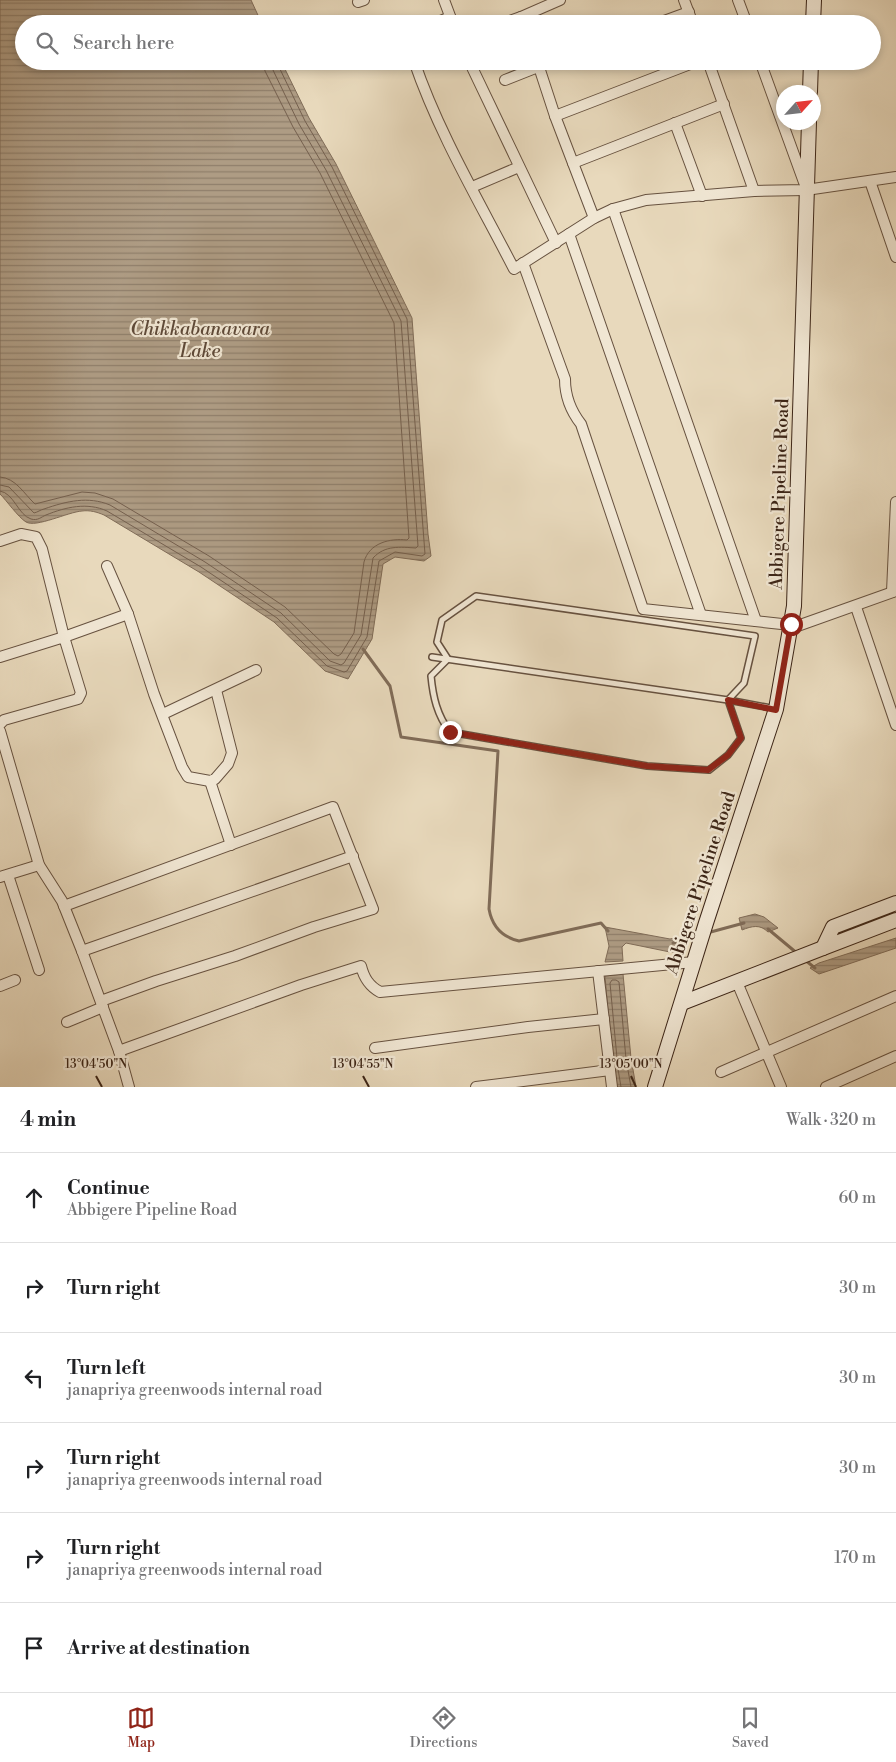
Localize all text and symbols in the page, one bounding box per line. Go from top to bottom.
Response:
search box [15,15,881,70]
icon: search [33,29,61,57]
text: Search here [73,31,174,55]
north arrow [776,85,821,130]
water label: Chikkabanavara Lake [130,317,270,363]
street label: Abbigere Pipeline Road [765,397,794,591]
route start [780,613,803,636]
route end [439,721,462,744]
street label: Abbigere Pipeline Road [660,788,741,979]
text: 13°04'50"N [65,1057,127,1072]
text: 13°04'55"N [333,1057,393,1072]
text: 13°05'00"N [600,1057,663,1072]
text: 4 min [20,1107,76,1133]
text: Walk · 320 m [786,1110,876,1130]
text: Continue [67,1176,150,1200]
icon: ahead [20,1184,48,1212]
text: 60 m [838,1188,876,1208]
text: Abbigere Pipeline Road [67,1200,237,1220]
icon: right [20,1274,48,1302]
text: Turn right [67,1276,160,1300]
text: 30 m [839,1278,876,1298]
text: Turn left [67,1356,146,1380]
icon: left [20,1364,48,1392]
text: 30 m [839,1368,876,1388]
text: janapriya greenwoods internal road [67,1380,322,1400]
text: Turn right [67,1446,160,1470]
icon: right [20,1454,48,1482]
text: 30 m [839,1458,876,1478]
text: janapriya greenwoods internal road [67,1470,322,1490]
text: Turn right [67,1536,160,1560]
icon: right [20,1544,48,1572]
text: 170 m [834,1548,876,1568]
text: janapriya greenwoods internal road [67,1560,322,1580]
icon: arrive [20,1634,48,1662]
text: Arrive at destination [67,1636,250,1660]
tab: Map [127,1704,155,1752]
tab: Directions [410,1704,477,1752]
tab: Saved [732,1704,769,1752]

